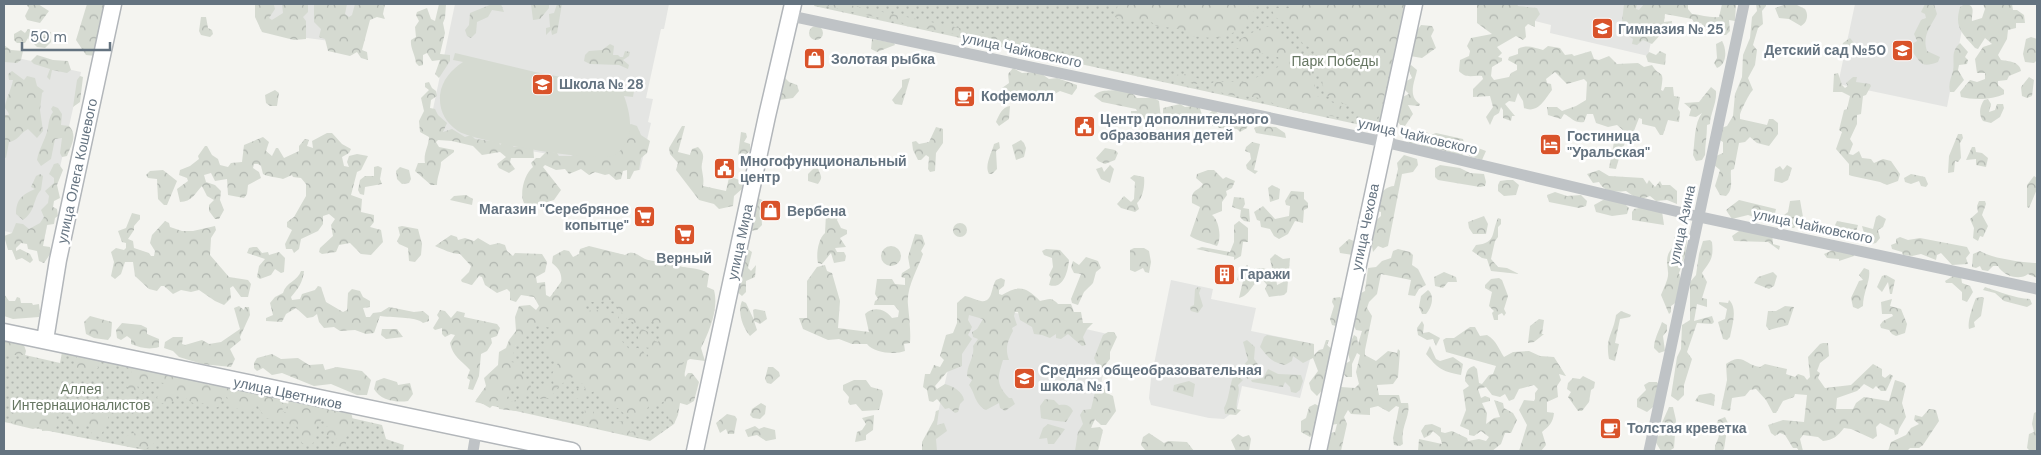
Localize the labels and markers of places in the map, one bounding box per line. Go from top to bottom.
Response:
school or university icon: Гимназия № 25 [1590,17,1614,41]
place label: Гимназия № 25 [1618,20,1724,38]
school or university icon: Детский сад №50 [1890,38,1914,62]
place label: Детский сад №50 [1764,41,1886,59]
shop icon: Золотая рыбка [803,47,827,71]
place label: Золотая рыбка [831,50,935,68]
school or university icon: Школа № 28 [531,72,555,96]
place label: Школа № 28 [559,75,644,93]
cafe icon: Кофемолл [953,84,977,108]
place label: Кофемолл [981,87,1054,105]
place label: Центр дополнительного образования детей [1100,110,1269,144]
public building icon: Центр дополнительного образования детей [1072,115,1096,139]
place label: Гостиница "Уральская" [1567,127,1650,161]
hotel icon: Гостиница "Уральская" [1539,132,1563,156]
place label: Многофункциональный центр [740,152,907,186]
public building icon: Многофункциональный центр [712,157,736,181]
shop icon: Вербена [759,199,783,223]
place label: Магазин "Серебряное копытце" [479,200,629,234]
place label: Вербена [787,202,846,220]
supermarket icon: Магазин "Серебряное копытце" [633,205,657,229]
supermarket icon: Верный [672,223,696,247]
place label: Верный [656,249,712,267]
building icon: Гаражи [1212,262,1236,286]
place label: Гаражи [1240,265,1290,283]
place label: Средняя общеобразовательная школа № 1 [1040,361,1262,395]
school or university icon: Средняя общеобразовательная школа № 1 [1012,366,1036,390]
cafe icon: Толстая креветка [1599,416,1623,440]
place label: Толстая креветка [1627,419,1747,437]

